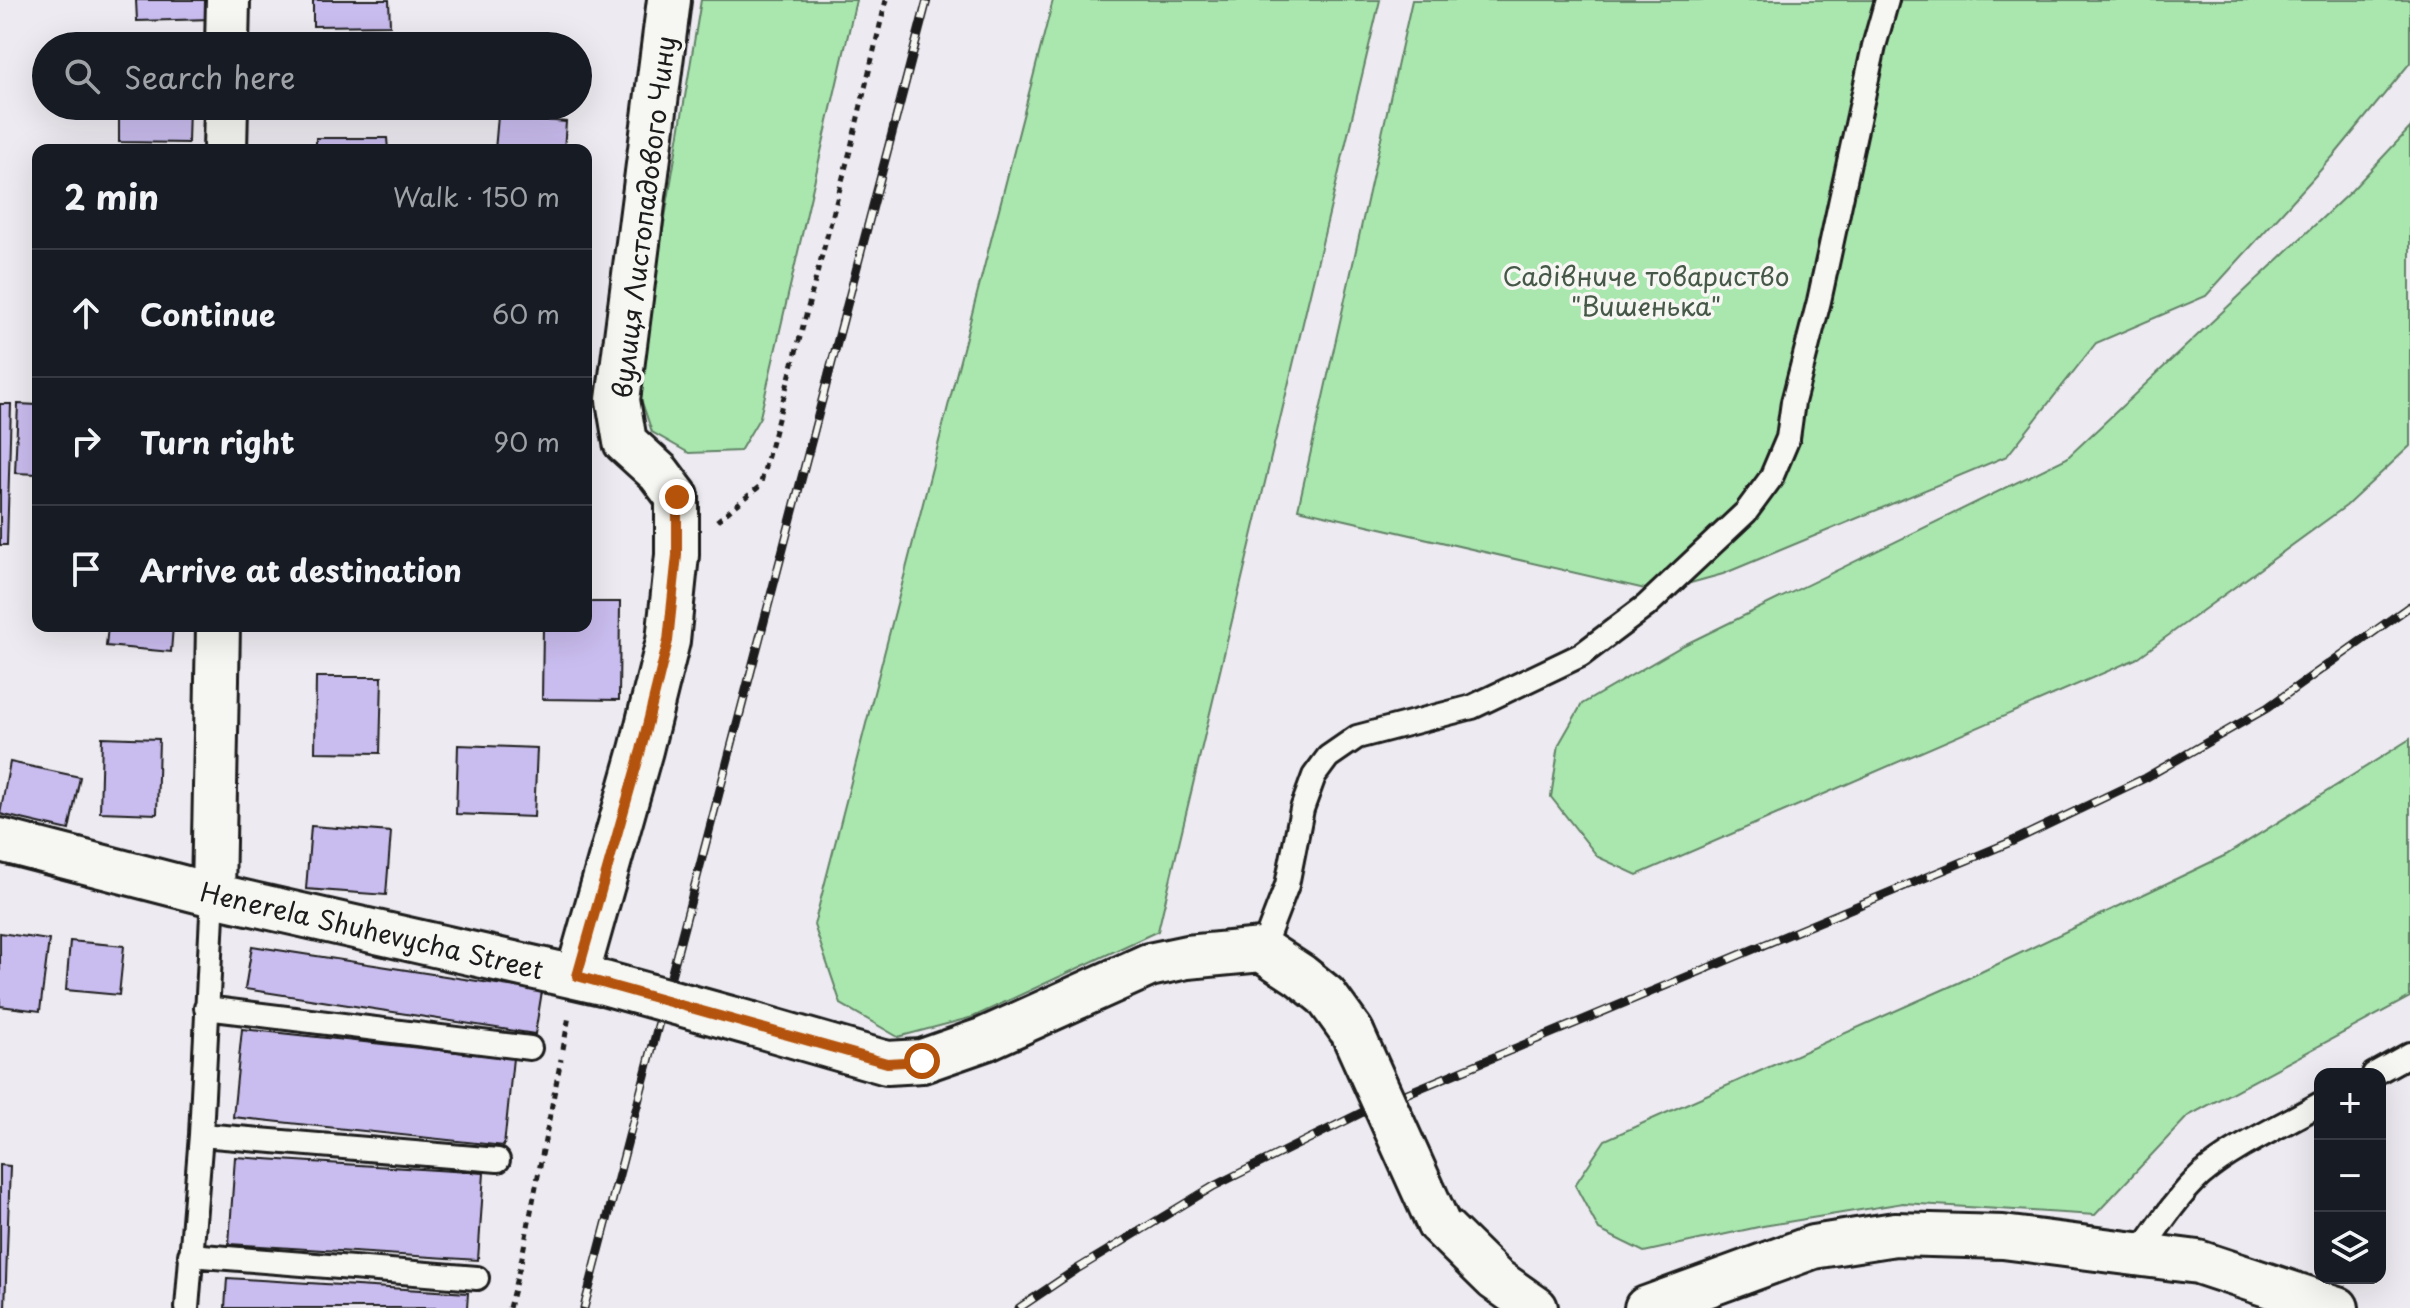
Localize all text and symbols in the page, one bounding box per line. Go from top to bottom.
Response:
search box [32,32,592,120]
street label: вулиця Листопадового Чину [601,34,685,400]
icon: search [60,54,104,98]
text: Search here [124,54,296,99]
text: 2 min [64,170,159,222]
text: Walk · 150 m [393,177,560,216]
park label: Садівниче товариство "Вишенька" [1503,256,1789,325]
icon: ahead [64,291,108,335]
text: Continue [140,291,275,336]
text: 60 m [492,294,560,333]
icon: right [64,419,108,463]
text: Turn right [140,419,295,464]
text: 90 m [493,422,560,461]
route end [659,479,695,515]
icon: arrive [64,547,108,591]
text: Arrive at destination [140,547,462,592]
street label: Henerela Shuhevycha Street [196,871,548,989]
route start [904,1043,940,1079]
map controls [2314,1068,2386,1284]
button: + [2314,1068,2386,1140]
button: − [2314,1140,2386,1212]
button: layers [2314,1212,2386,1284]

